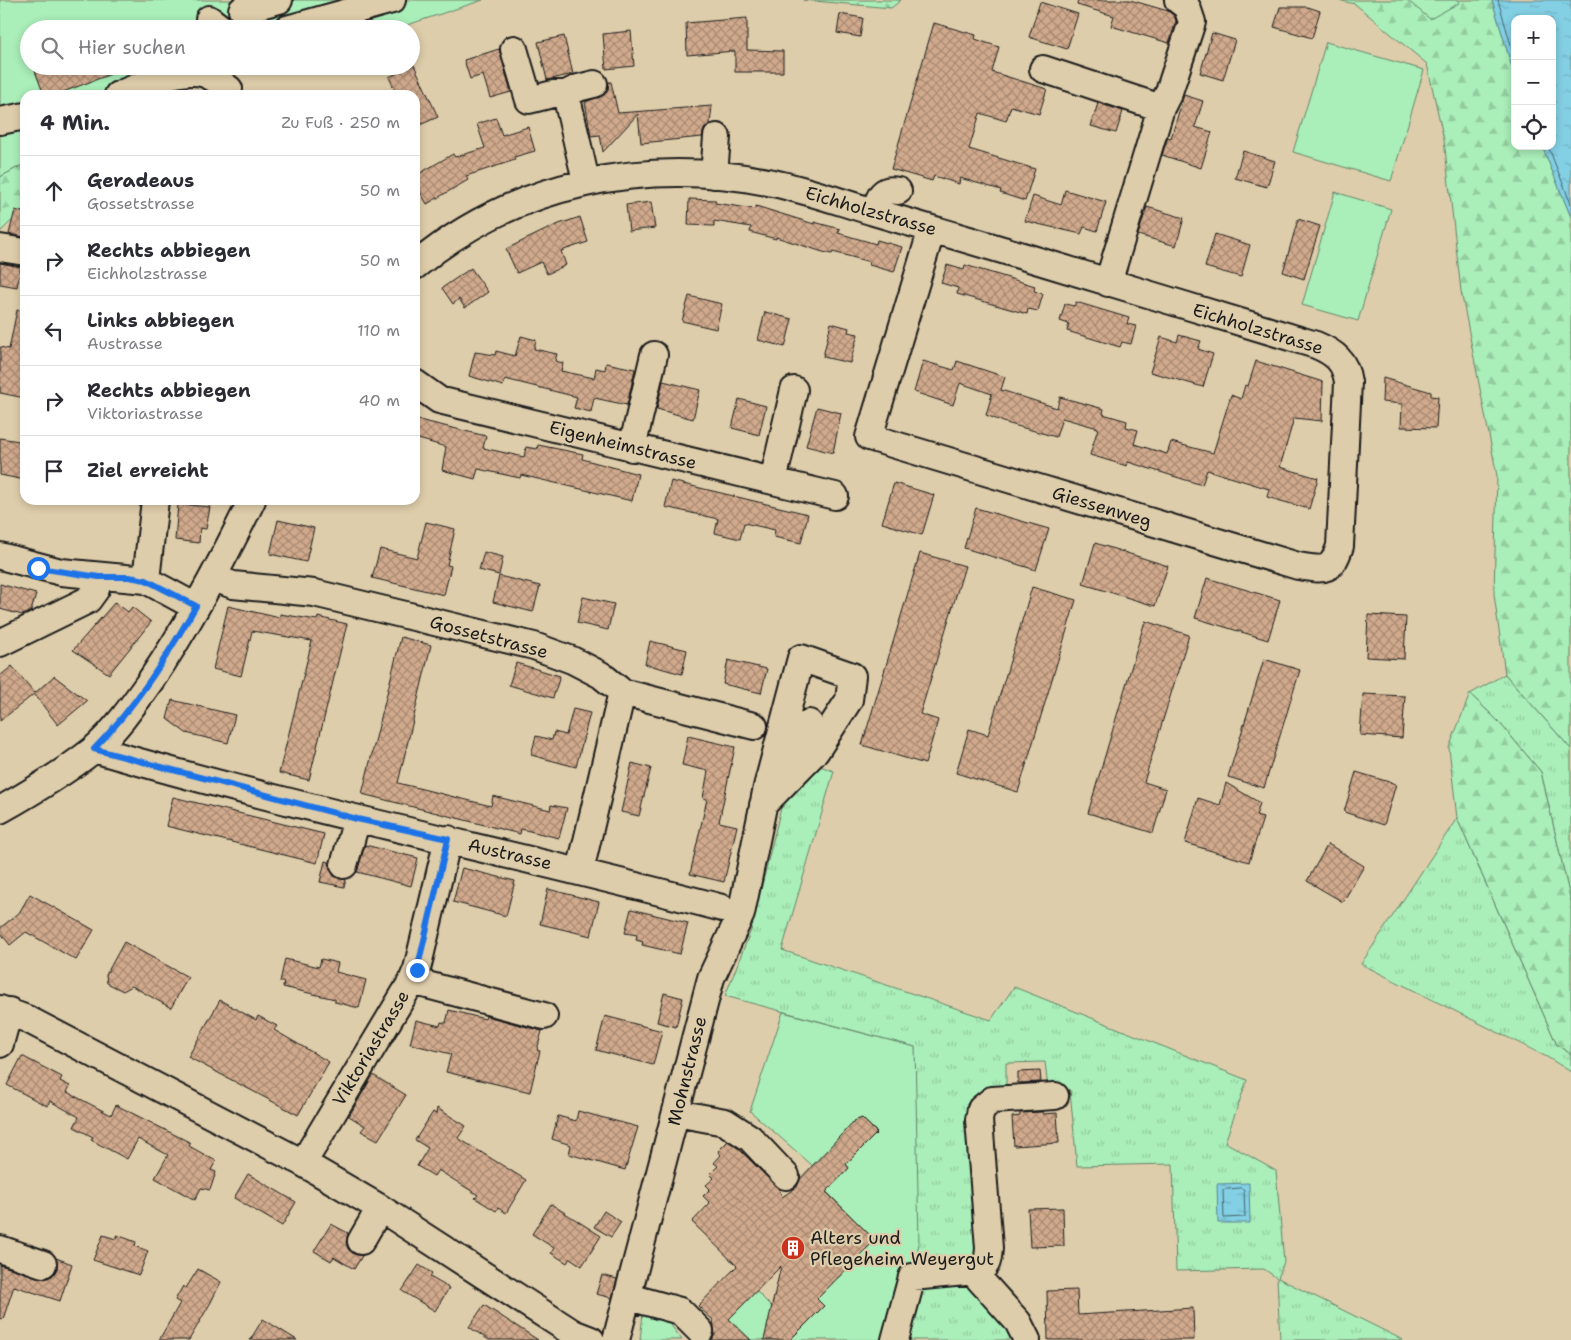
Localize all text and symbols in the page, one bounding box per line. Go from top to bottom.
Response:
map controls [1511,15,1556,150]
button: + [1511,15,1556,60]
search box [20,20,420,75]
icon: search [38,34,66,62]
text: Hier suchen [78,35,186,60]
button: − [1511,60,1556,105]
button: locate [1511,105,1556,150]
text: 4 Min. [40,109,110,137]
text: Zu Fuß · 250 m [281,112,400,133]
text: Geradeaus [87,168,194,193]
icon: ahead [40,177,68,205]
text: 50 m [360,180,400,201]
street label: Eichholzstrasse [803,181,939,241]
text: Gossetstrasse [87,193,195,214]
text: Rechts abbiegen [87,238,251,263]
icon: right [40,247,68,275]
text: 50 m [360,250,400,271]
text: Eichholzstrasse [87,263,207,284]
street label: Eichholzstrasse [1190,298,1326,360]
text: Links abbiegen [87,308,234,333]
icon: left [40,317,68,345]
text: 110 m [357,320,400,341]
text: Austrasse [87,333,163,354]
text: Rechts abbiegen [87,378,251,403]
icon: right [40,387,68,415]
text: 40 m [358,390,400,411]
text: Viktoriastrasse [87,403,203,424]
street label: Eigenheimstrasse [547,415,699,475]
icon: arrive [40,457,68,485]
text: Ziel erreicht [87,458,208,483]
street label: Giessenweg [1049,481,1155,533]
route start [27,557,50,580]
street label: Gossetstrasse [427,610,551,664]
street label: Austrasse [466,833,554,875]
route end [406,959,429,982]
street label: Viktoriastrasse [327,986,415,1110]
street label: Mohnstrasse [662,1014,712,1128]
place label: Alters und Pflegeheim Weyergut [810,1226,994,1271]
building icon: Alters und Pflegeheim Weyergut [780,1235,806,1261]

